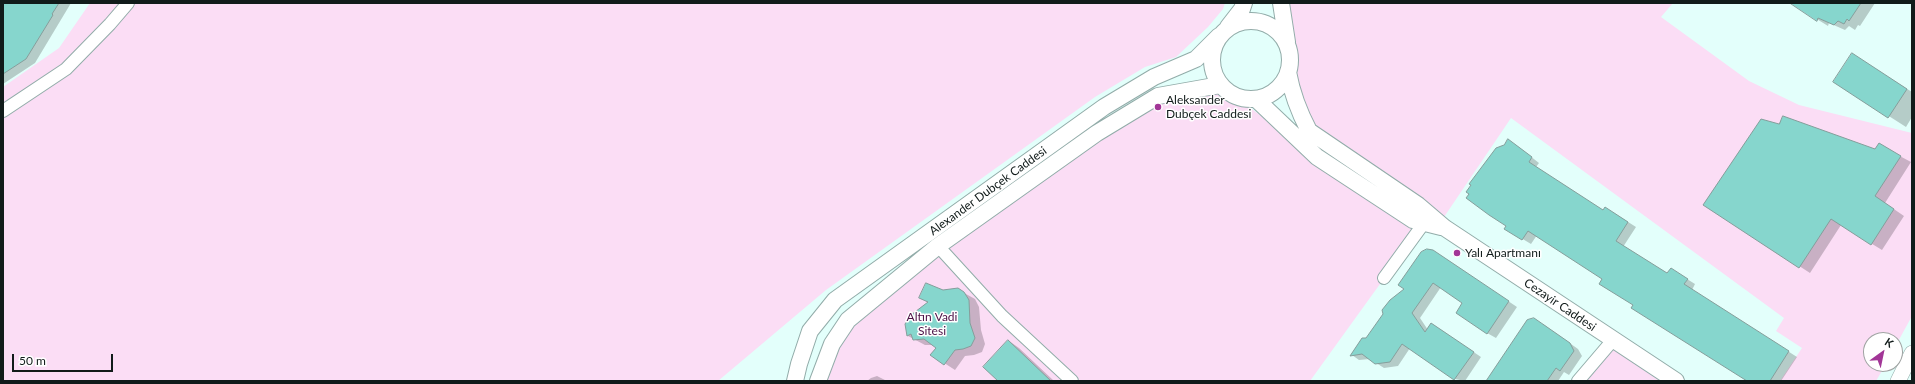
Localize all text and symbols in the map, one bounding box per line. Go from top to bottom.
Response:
place label: Aleksander Dubçek Caddesi [1166,93,1251,121]
marker: Aleksander Dubçek Caddesi [1153,102,1163,112]
street label: Alexander Dubçek Caddesi [926,144,1050,238]
place label: Yalı Apartmanı [1465,246,1541,260]
marker: Yalı Apartmanı [1452,248,1462,258]
street label: Cezayir Caddesi [1521,276,1599,334]
park label: Altın Vadi Sitesi [907,310,957,338]
north arrow [1863,332,1903,372]
text: K [1883,335,1896,350]
scale bar [14,346,115,372]
text: 50 m [19,353,46,368]

